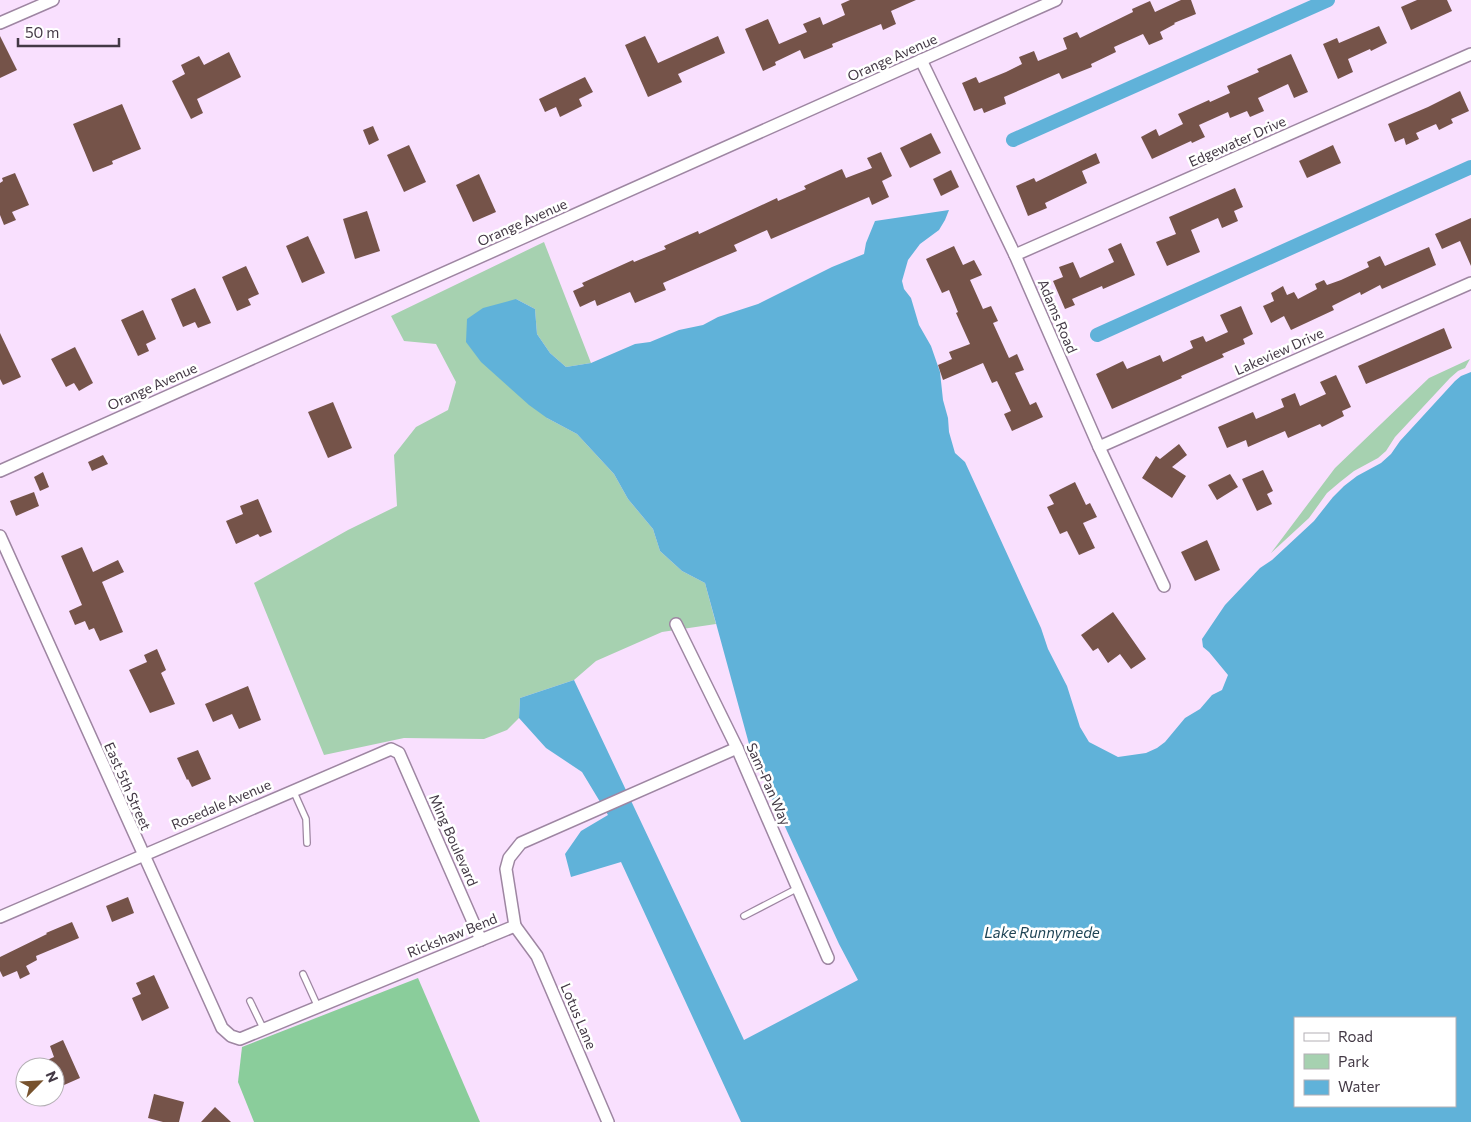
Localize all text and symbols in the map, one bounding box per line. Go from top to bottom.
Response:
scale bar [18,15,119,47]
text: 50 m [25,23,59,41]
street label: Orange Avenue [844,30,940,84]
street label: Edgewater Drive [1186,112,1288,170]
street label: Orange Avenue [474,195,570,249]
street label: Adams Road [1035,276,1081,356]
street label: Lakeview Drive [1232,324,1326,378]
street label: Orange Avenue [104,359,200,413]
street label: East 5th Street [101,739,155,833]
street label: Sam-Pan Way [743,740,795,828]
street label: Rosedale Avenue [169,775,273,833]
street label: Ming Boulevard [426,791,482,889]
street label: Rickshaw Bend [405,909,499,961]
water label: Lake Runnymede [984,923,1100,941]
street label: Lotus Lane [558,981,600,1051]
legend [1294,1017,1456,1107]
text: Road [1338,1027,1373,1045]
text: Park [1338,1052,1369,1070]
north arrow [15,1057,65,1107]
text: N [42,1068,62,1085]
text: Water [1338,1077,1380,1095]

